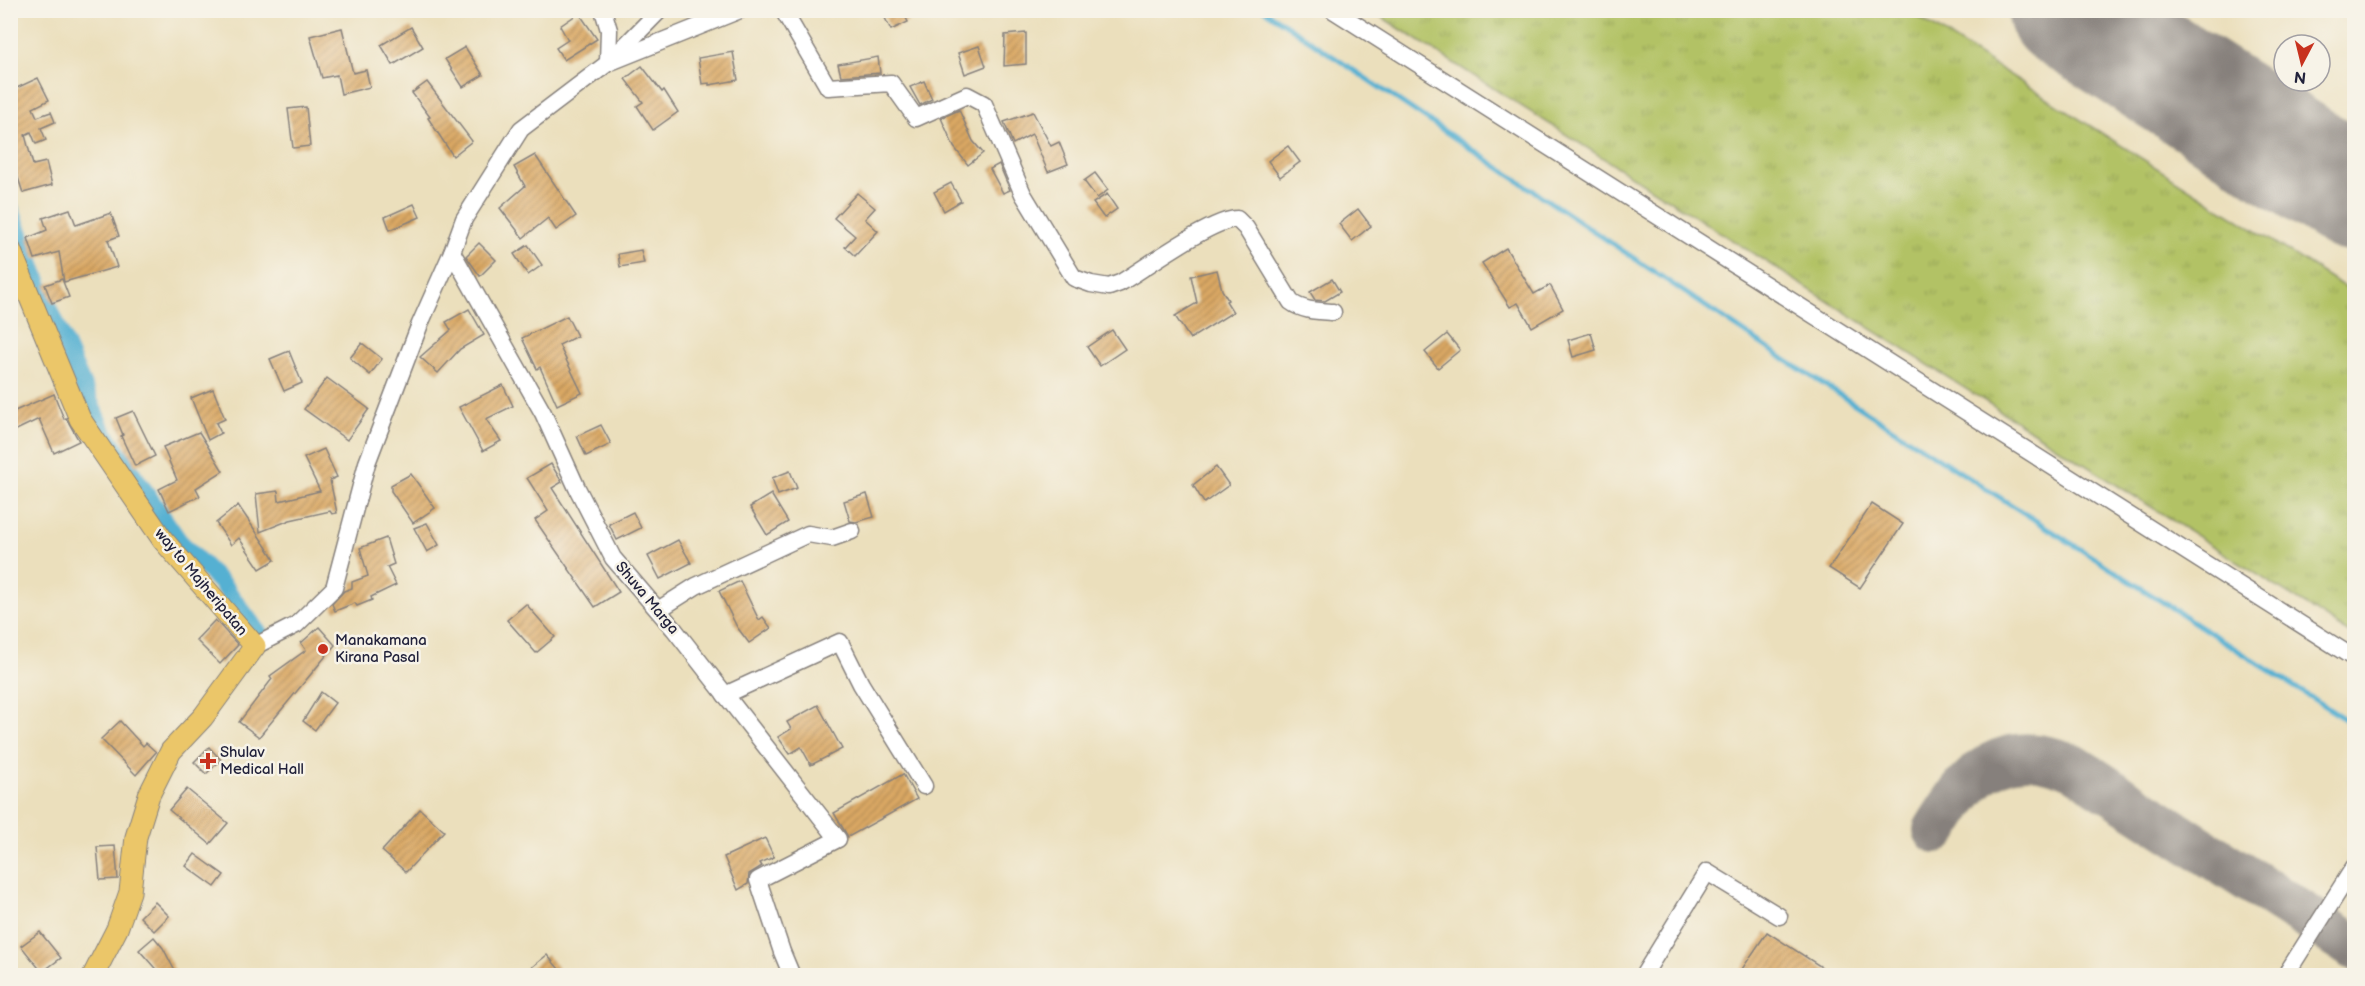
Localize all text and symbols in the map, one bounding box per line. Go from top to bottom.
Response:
north arrow [2272,33,2332,93]
text: N [2293,66,2307,87]
street label: way to Majheripatan [151,524,251,640]
street label: Shuva Marga [611,558,683,638]
place label: Manakamana Kirana Pasal [335,631,427,667]
marker: Manakamana Kirana Pasal [316,642,330,656]
place label: Shulav Medical Hall [220,743,304,779]
marker: Shulav Medical Hall [201,754,215,768]

